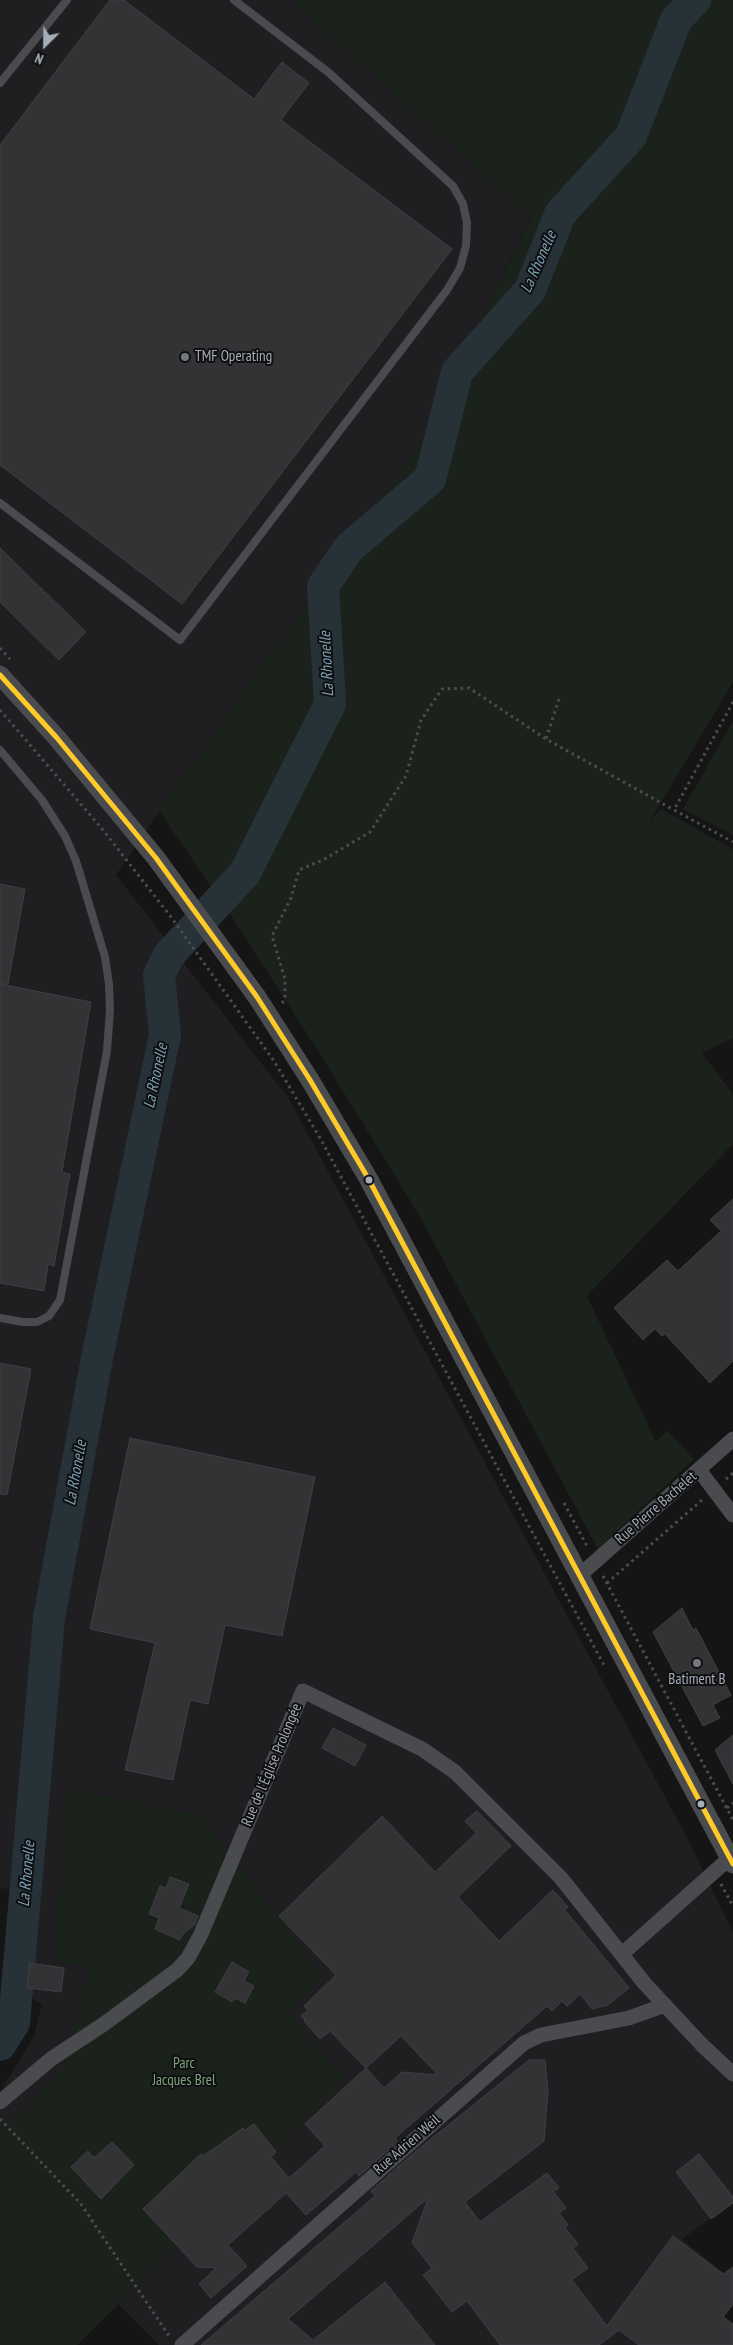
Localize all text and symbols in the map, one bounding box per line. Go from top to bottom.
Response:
north arrow [20,20,70,70]
text: N [32,49,46,69]
water label: La Rhonelle [517,228,561,296]
place label: TMF Operating [195,348,272,366]
marker: TMF Operating [179,351,191,363]
water label: La Rhonelle [316,631,338,697]
water label: La Rhonelle [140,1042,172,1110]
unlabelled marker [364,1175,374,1185]
water label: La Rhonelle [61,1439,91,1507]
street label: Rue Pierre Bachelet [612,1468,700,1548]
marker: Batiment B [691,1657,703,1669]
place label: Batiment B [668,1671,726,1689]
street label: Rue de l'Église Prolongée [238,1701,306,1829]
unlabelled marker [696,1799,706,1809]
water label: La Rhonelle [15,1841,39,1907]
park label: Parc Jacques Brel [153,2055,215,2090]
street label: Rue Adrien Weil [370,2111,444,2179]

